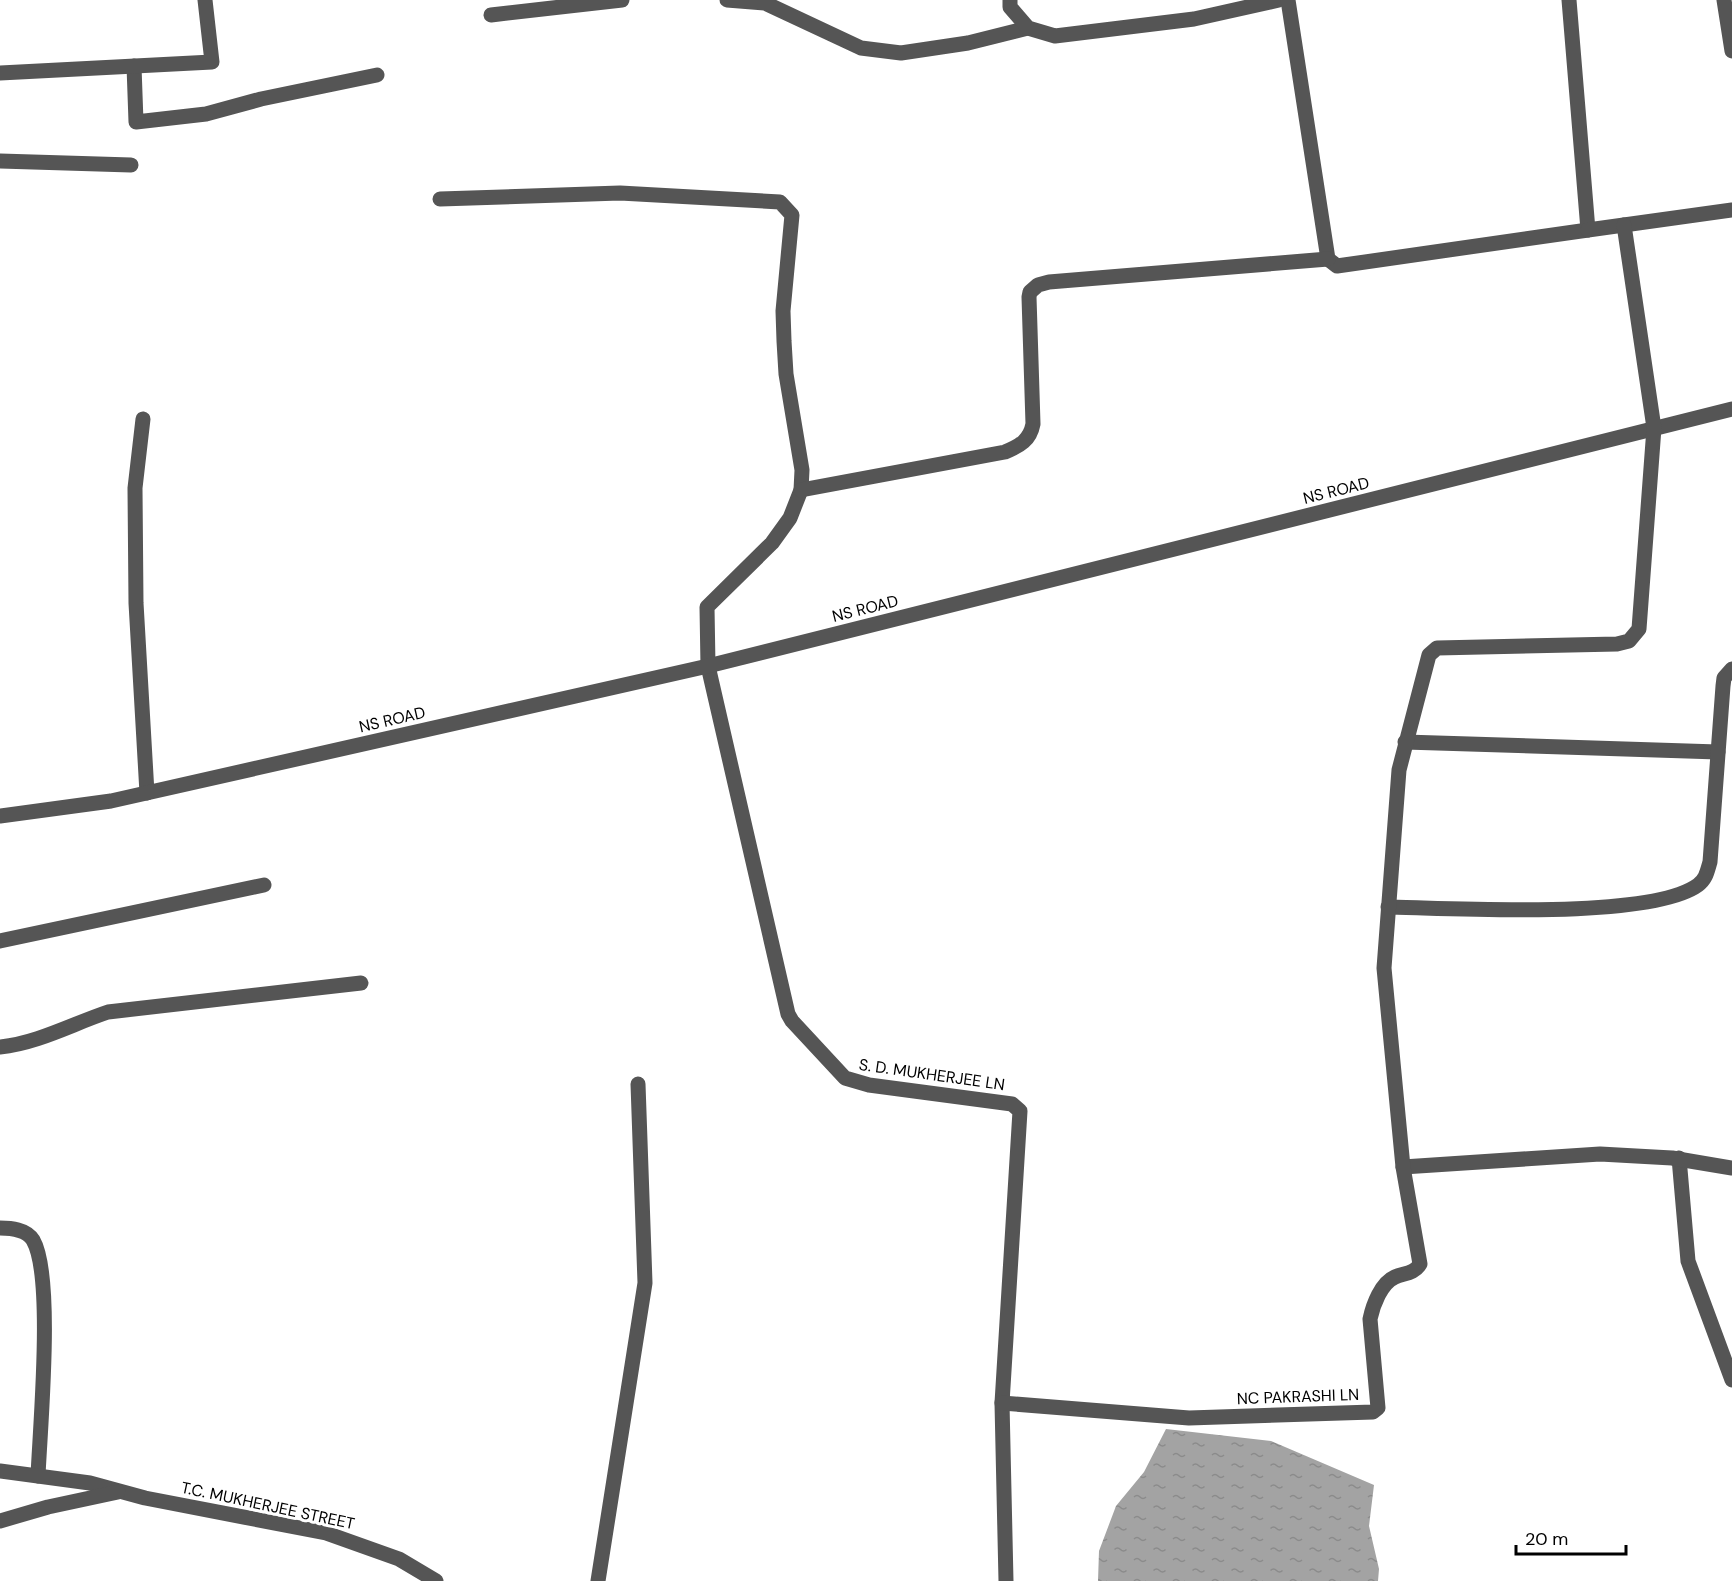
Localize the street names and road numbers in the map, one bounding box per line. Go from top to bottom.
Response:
street label: NS ROAD [1301,472,1371,509]
street label: NS ROAD [830,590,900,627]
street label: NS ROAD [357,702,427,737]
street label: S. D. MUKHERJEE LN [858,1054,1006,1095]
street label: NC PAKRASHI LN [1236,1384,1360,1409]
street label: T.C. MUKHERJEE STREET [179,1477,357,1534]

